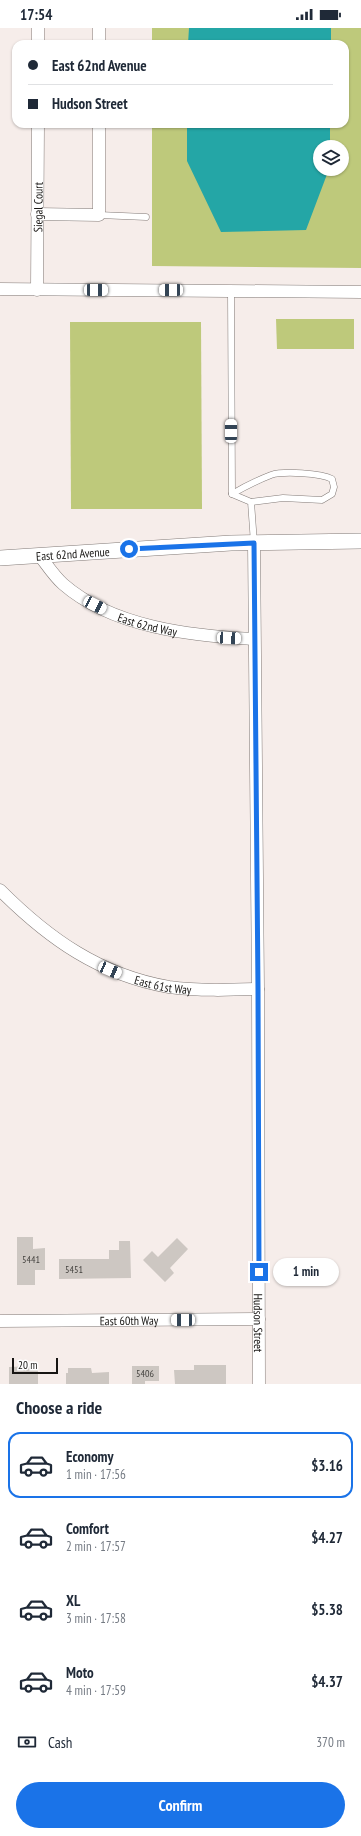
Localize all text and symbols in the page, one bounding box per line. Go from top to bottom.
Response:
text: 17:54 [20,5,52,24]
text: East 62nd Avenue [52,56,147,75]
text: Hudson Street [52,94,128,113]
map controls [313,140,349,176]
button: layers [313,140,349,176]
street label: Siegal Court [30,181,45,232]
car [84,284,108,296]
car [159,284,183,296]
car [225,419,237,443]
route start [120,540,138,558]
street label: East 62nd Avenue [36,543,110,563]
car [82,594,108,616]
street label: East 62nd Way [116,609,179,639]
car [217,631,241,645]
car [97,960,123,980]
street label: East 61st Way [133,972,192,997]
house number: 5441 [22,1253,40,1266]
callout: 1 min [273,1258,339,1286]
house number: 5451 [65,1263,83,1276]
route end [250,1263,268,1281]
text: 1 min [293,1263,319,1280]
street label: Hudson Street [251,1294,266,1353]
street label: East 60th Way [100,1312,159,1328]
car [171,1314,195,1326]
scale bar [12,1356,58,1375]
text: 20 m [18,1358,37,1372]
house number: 5406 [136,1367,155,1380]
text: Choose a ride [16,1396,102,1419]
icon: car [18,1447,54,1483]
text: Economy [66,1447,114,1466]
text: $3.16 [311,1456,343,1475]
text: 1 min · 17:56 [66,1466,126,1483]
icon: car [18,1519,54,1555]
text: Comfort [66,1519,109,1538]
text: $4.27 [311,1528,343,1547]
text: 2 min · 17:57 [66,1538,126,1555]
icon: car [18,1591,54,1627]
text: XL [66,1591,80,1610]
text: $5.38 [311,1600,343,1619]
text: 3 min · 17:58 [66,1610,126,1627]
icon: car [18,1663,54,1699]
text: Moto [66,1663,94,1682]
text: $4.37 [311,1672,343,1691]
text: 4 min · 17:59 [66,1682,126,1699]
icon: cash [16,1731,38,1753]
text: Cash [48,1733,72,1752]
text: 370 m [316,1734,345,1751]
button: Confirm [16,1782,345,1828]

